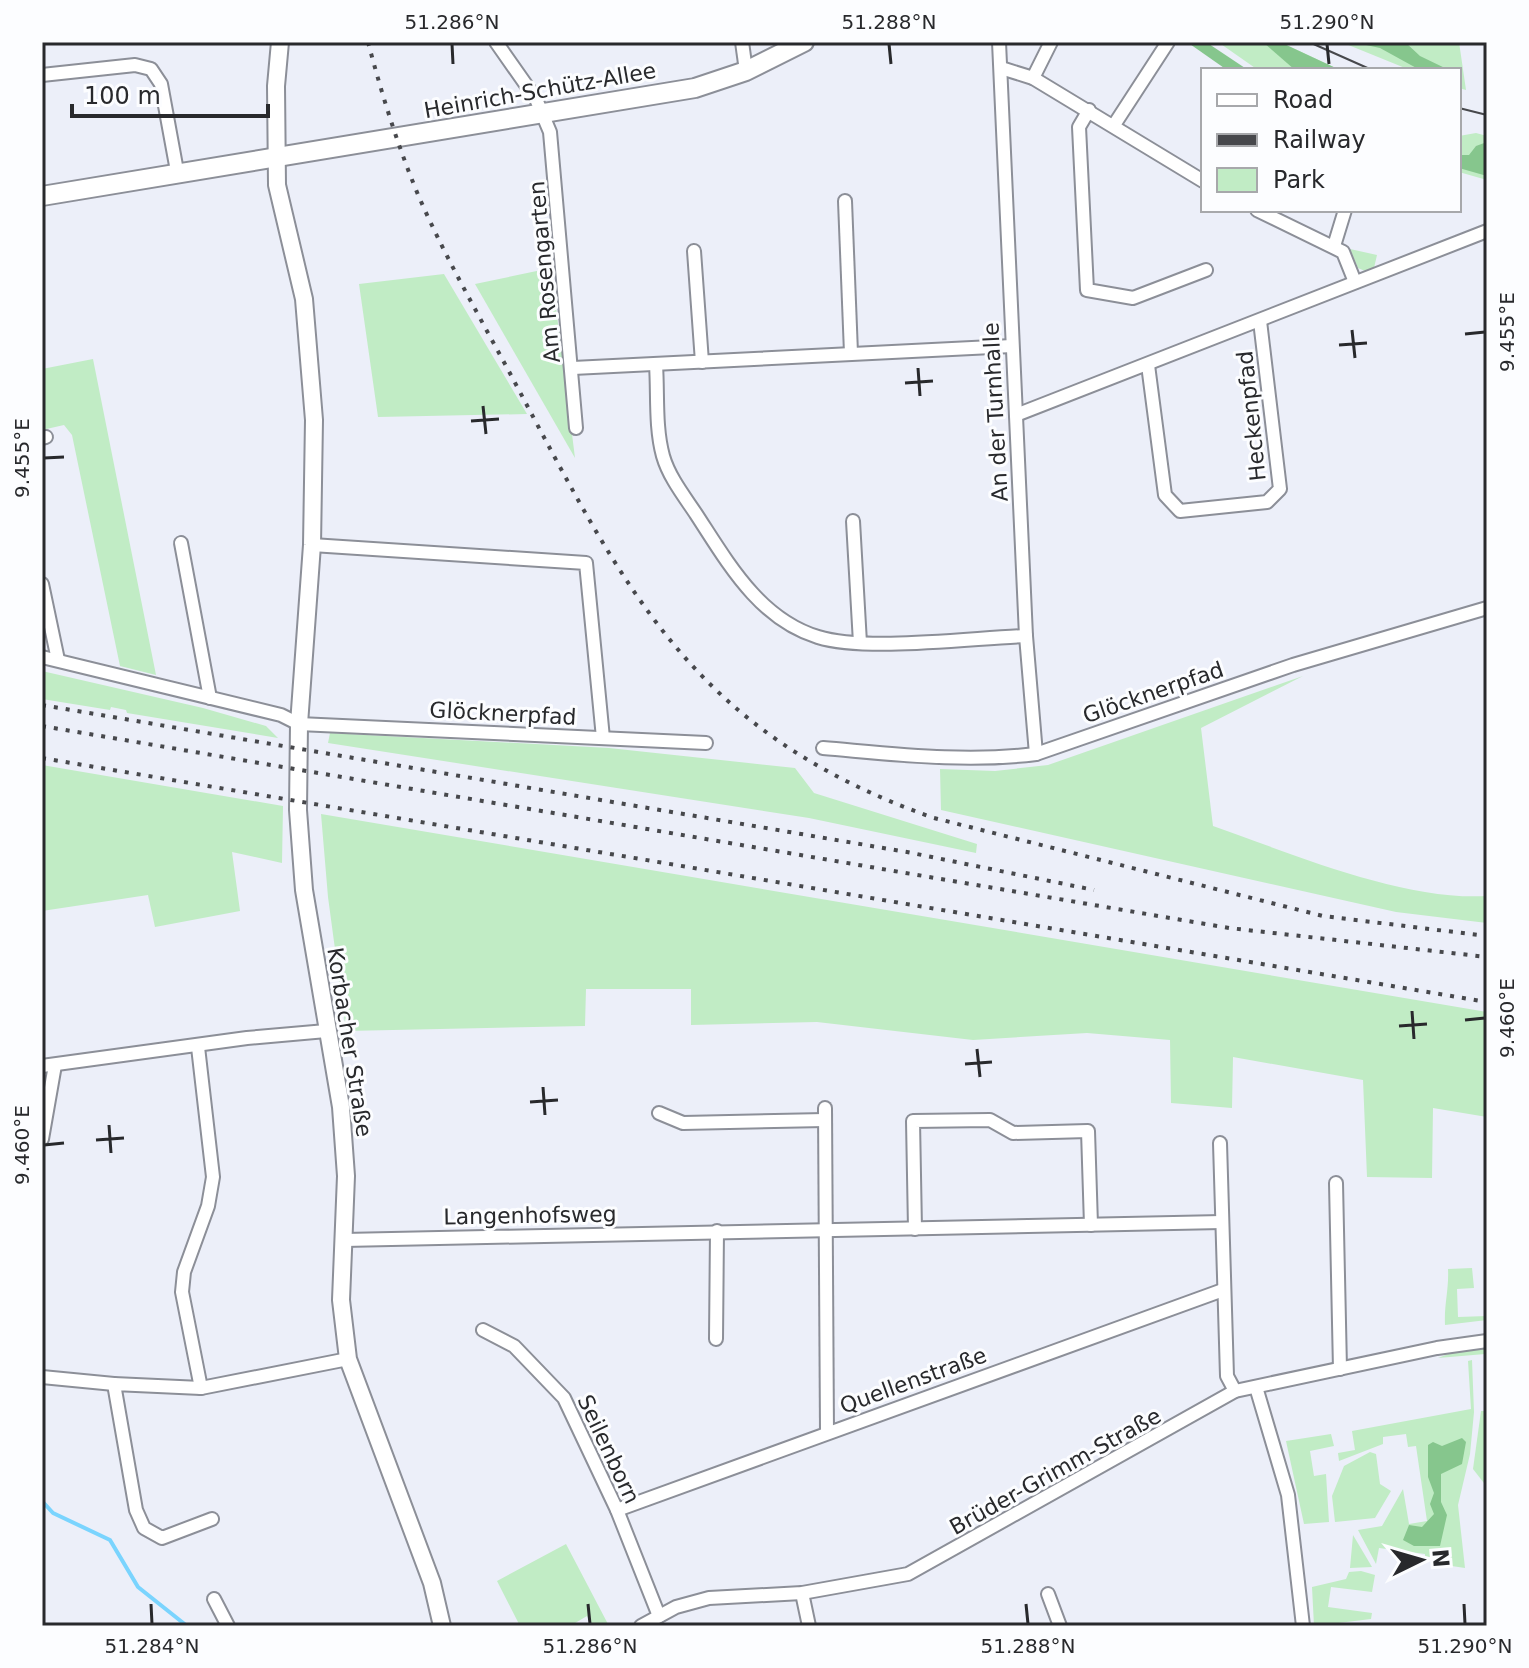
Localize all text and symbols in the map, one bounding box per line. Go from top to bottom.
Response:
text: 51.286°N [405,10,499,34]
text: 51.288°N [842,10,936,34]
text: 51.290°N [1280,10,1374,34]
street label: Heinrich-Schütz-Allee [422,58,658,123]
scale bar [72,68,268,118]
legend [1201,68,1461,212]
text: 100 m [84,82,161,110]
text: Road [1273,86,1333,114]
text: Railway [1273,126,1366,154]
text: Park [1273,166,1325,194]
street label: Am Rosengarten [524,180,565,364]
text: 9.455°E [1495,292,1519,372]
street label: An der Turnhalle [978,322,1013,502]
street label: Heckenpfad [1232,350,1271,482]
text: 9.455°E [10,418,34,498]
street label: Glöcknerpfad [1080,657,1227,728]
street label: Glöcknerpfad [429,697,577,730]
street label: Korbacher Straße [322,946,377,1139]
text: 9.460°E [1495,978,1519,1058]
text: 9.460°E [10,1105,34,1185]
street label: Langenhofsweg [443,1201,617,1230]
street label: Quellenstraße [836,1342,990,1419]
street label: Seilenborn [572,1391,645,1508]
street label: Brüder-Grimm-Straße [945,1403,1165,1540]
north arrow [1381,1520,1461,1600]
text: N [1427,1548,1454,1569]
text: 51.284°N [105,1634,199,1658]
text: 51.286°N [543,1634,637,1658]
text: 51.288°N [981,1634,1075,1658]
text: 51.290°N [1418,1634,1512,1658]

